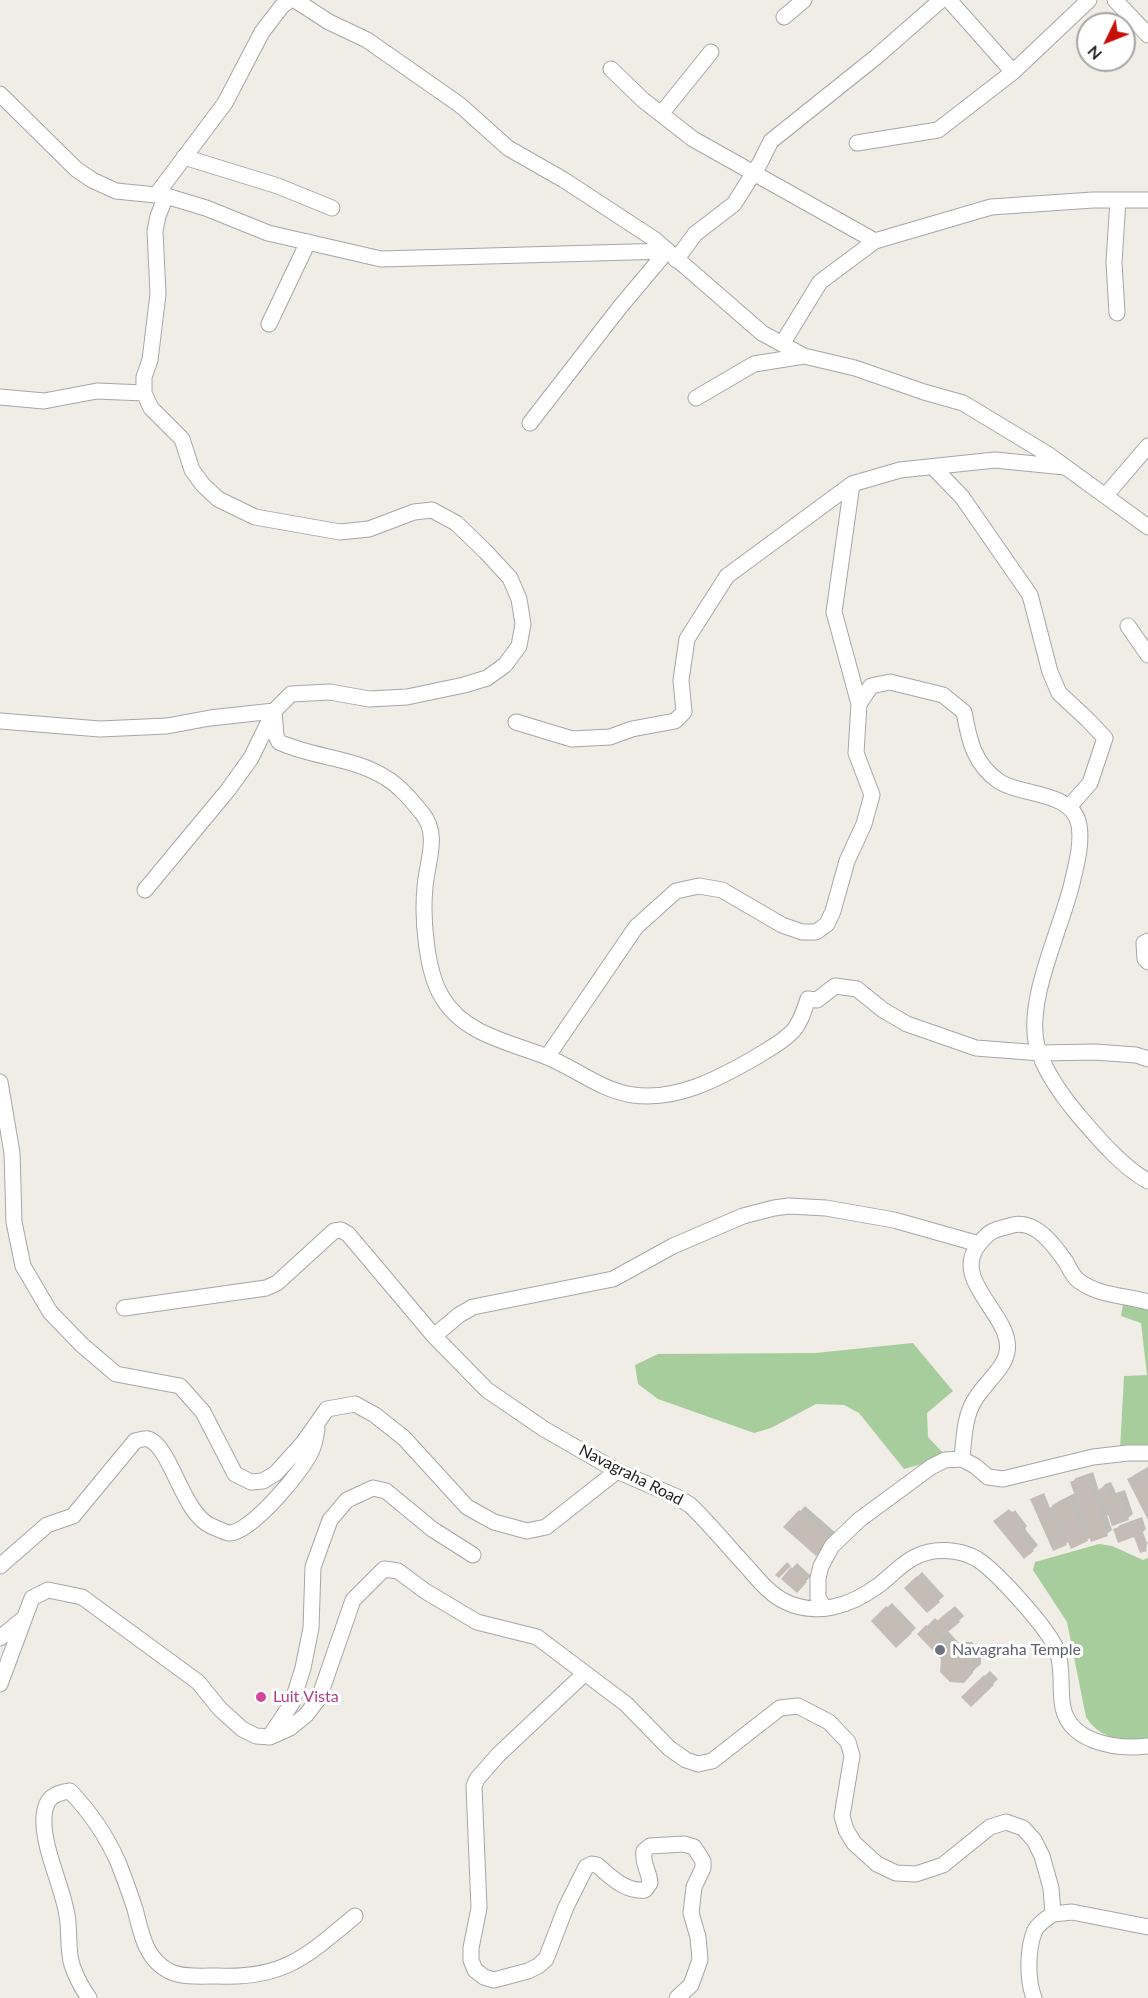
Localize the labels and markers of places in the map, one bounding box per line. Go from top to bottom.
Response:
place label: Navagraha Temple [952,1640,1081,1660]
marker: Navagraha Temple [933,1643,947,1657]
place label: Luit Vista [273,1687,339,1707]
marker: Luit Vista [254,1690,268,1704]

